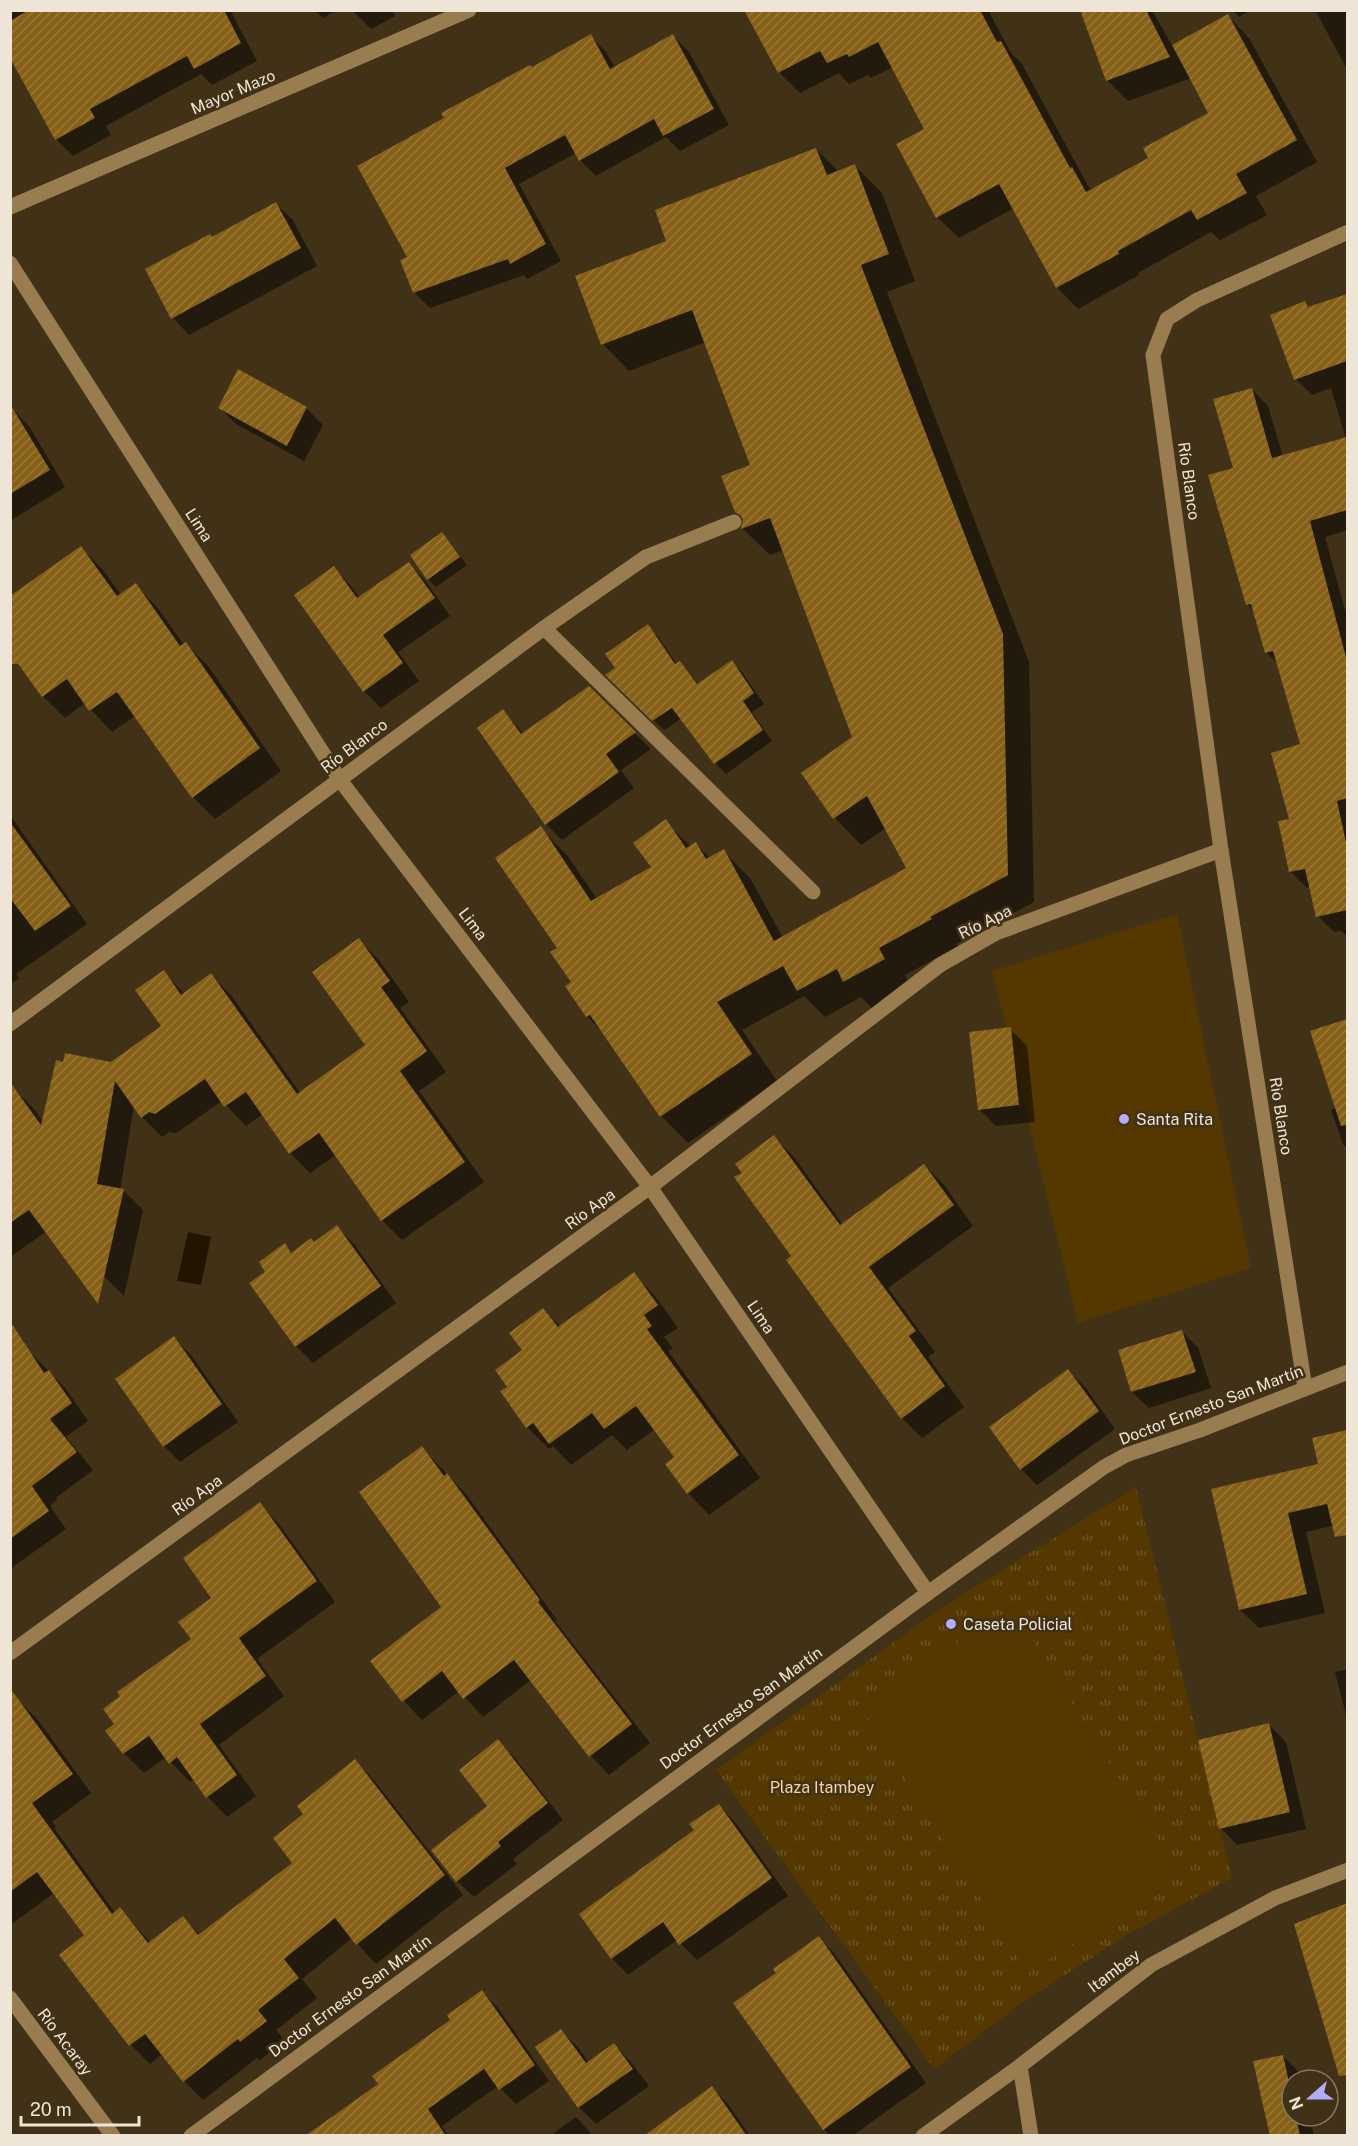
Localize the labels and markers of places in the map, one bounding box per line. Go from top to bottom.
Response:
place label: Santa Rita [1136,1110,1213,1129]
marker: Santa Rita [1117,1112,1131,1126]
place label: Caseta Policial [963,1615,1073,1634]
marker: Caseta Policial [944,1617,958,1631]

